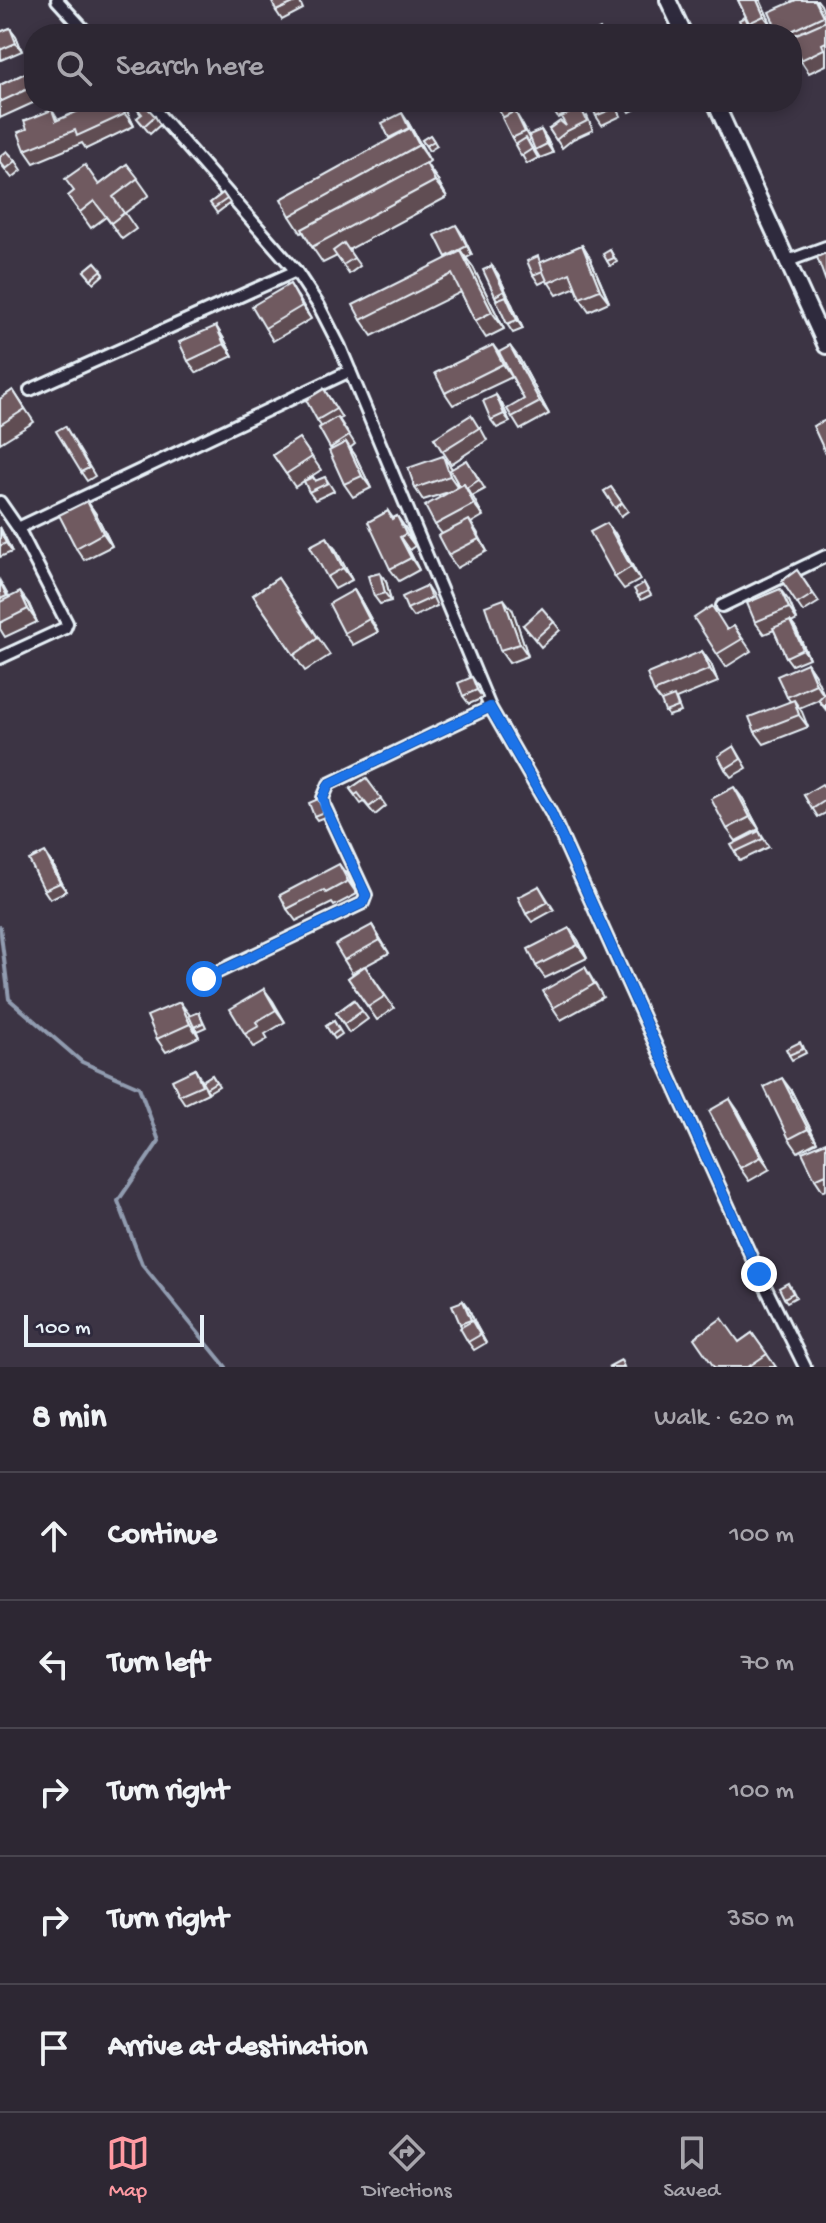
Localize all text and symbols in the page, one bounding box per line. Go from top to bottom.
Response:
search box [24,24,802,112]
icon: search [52,46,96,90]
text: Search here [116,51,264,86]
route start [186,961,222,997]
route end [741,1256,777,1292]
scale bar [24,1311,204,1347]
text: 100 m [36,1316,91,1342]
text: 8 min [32,1399,106,1439]
text: Walk · 620 m [654,1404,794,1435]
icon: ahead [32,1514,76,1558]
text: Continue [108,1519,217,1554]
text: 100 m [729,1521,794,1552]
icon: left [32,1642,76,1686]
text: Turn left [108,1647,209,1682]
text: 70 m [741,1649,794,1680]
icon: right [32,1770,76,1814]
text: Turn right [108,1775,228,1810]
text: 100 m [729,1777,794,1808]
icon: right [32,1898,76,1942]
text: Turn right [108,1903,228,1938]
text: 350 m [727,1905,794,1936]
icon: arrive [32,2026,76,2070]
text: Arrive at destination [108,2031,368,2066]
tab: Map [106,2131,150,2205]
tab: Directions [362,2131,452,2205]
tab: Saved [664,2131,720,2205]

